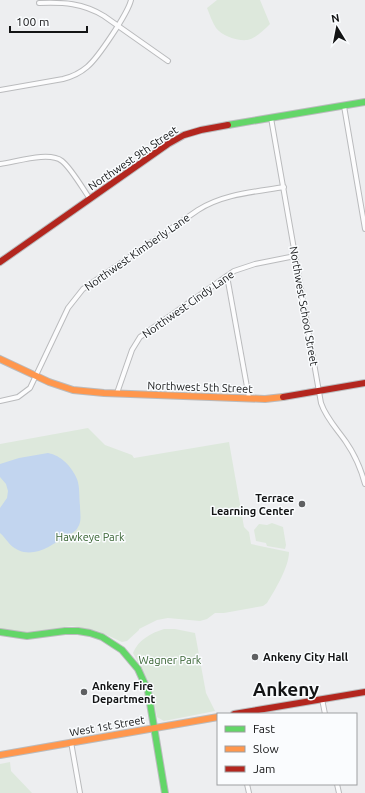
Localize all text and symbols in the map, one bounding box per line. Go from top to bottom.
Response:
scale bar [10,8,87,34]
north arrow [317,8,357,48]
text: N [330,12,340,25]
text: 100 m [16,15,49,28]
street label: Northwest 9th Street [86,123,181,192]
street label: Northwest Kimberly Lane [82,211,192,293]
street label: Northwest School Street [288,245,321,367]
street label: Northwest Cindy Lane [140,268,236,340]
street label: Northwest 5th Street [147,379,253,395]
place label: Terrace Learning Center [211,492,294,517]
marker: Terrace Learning Center [297,499,307,509]
park label: Hawkeye Park [55,531,125,543]
place label: Ankeny City Hall [263,651,349,663]
marker: Ankeny City Hall [250,652,260,662]
park label: Wagner Park [139,654,202,666]
district label: Ankeny [253,678,319,700]
place label: Ankeny Fire Department [92,680,155,705]
marker: Ankeny Fire Department [79,687,89,697]
street label: West 1st Street [68,713,146,739]
legend [217,713,357,785]
text: Fast [253,722,275,735]
text: Slow [253,742,279,755]
text: Jam [253,762,275,775]

